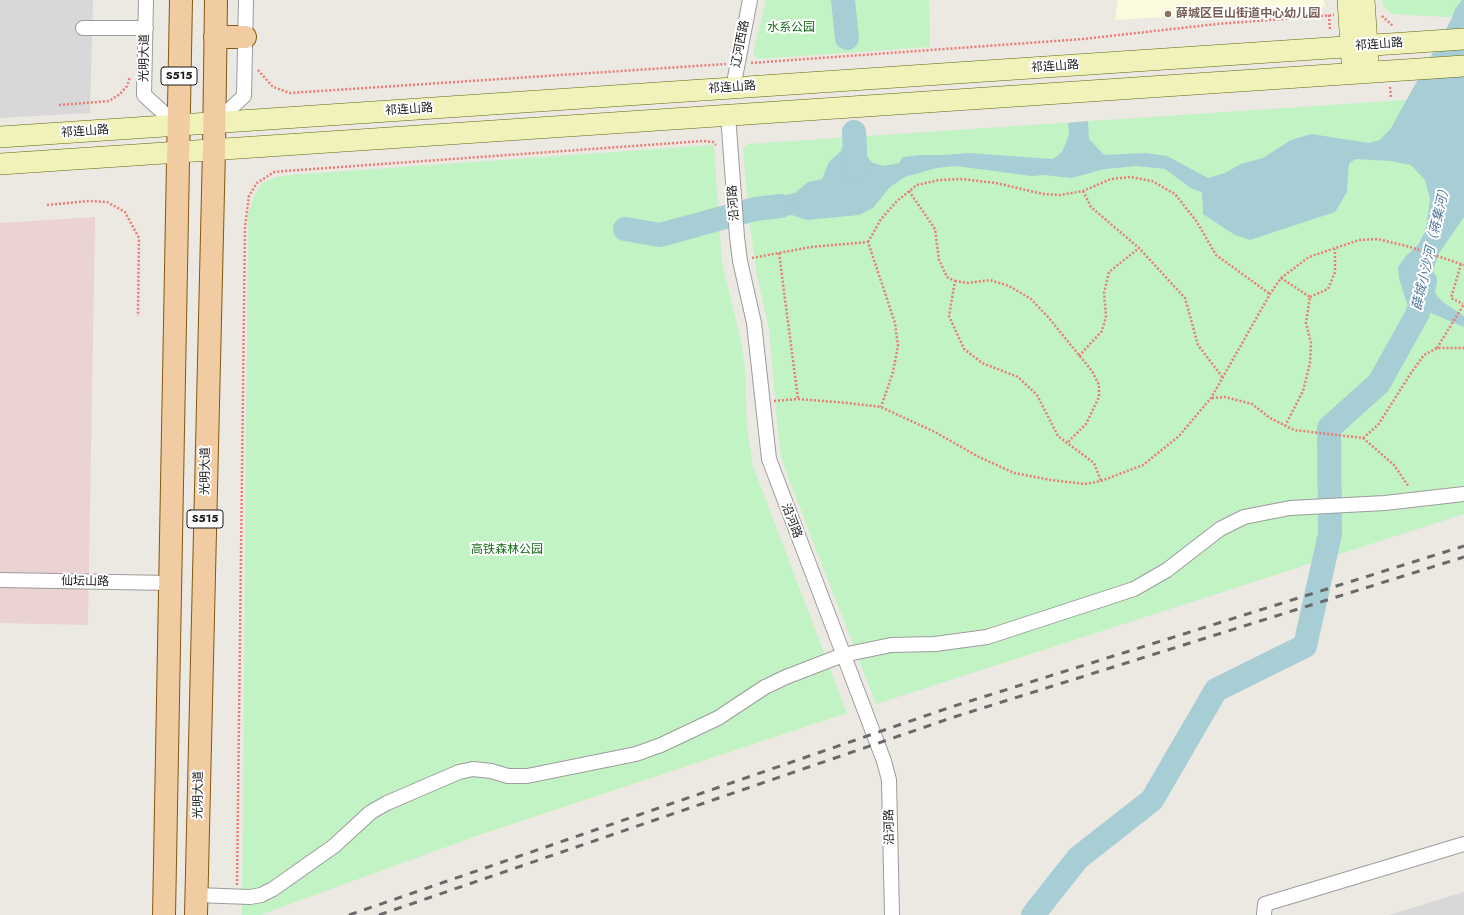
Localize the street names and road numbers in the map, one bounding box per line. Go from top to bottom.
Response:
street label: 辽河西路 [729,19,753,69]
street label: 光明大道 [137,34,153,82]
street label: 祁连山路 [1355,36,1403,54]
street label: 祁连山路 [1031,58,1079,76]
road number: S515 [161,67,197,85]
street label: 祁连山路 [708,79,756,97]
street label: 祁连山路 [385,101,433,119]
street label: 祁连山路 [61,123,109,141]
street label: 沿河路 [726,185,742,221]
street label: 光明大道 [198,447,214,495]
street label: 沿河路 [778,502,804,540]
road number: S515 [187,510,223,528]
street label: 仙坛山路 [61,574,109,590]
street label: 光明大道 [191,771,207,819]
street label: 沿河路 [882,809,898,845]

